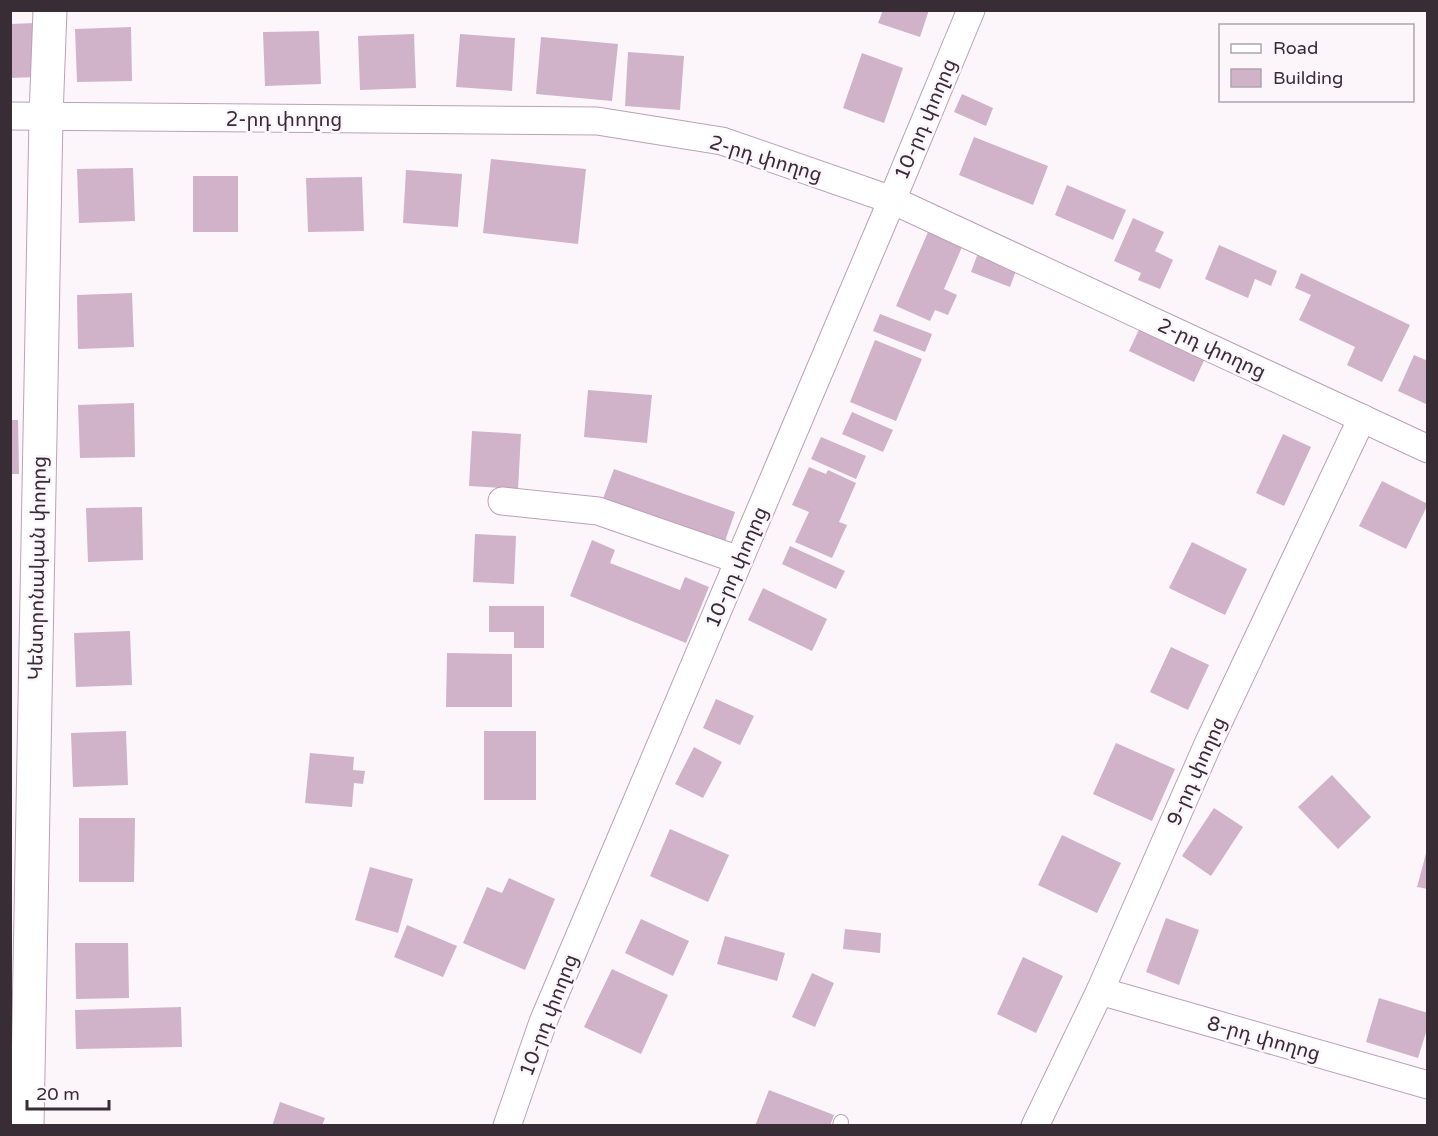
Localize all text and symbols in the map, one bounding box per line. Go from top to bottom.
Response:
legend [1219,24,1414,102]
text: Road [1273,37,1318,59]
street label: 10-րդ փողոց [890,55,962,184]
text: Building [1273,67,1343,89]
street label: 2-րդ փողոց [226,108,342,132]
street label: 2-րդ փողոց [706,130,825,187]
street label: 2-րդ փողոց [1154,313,1270,384]
street label: Կենտրոնական փողոց [24,456,52,680]
street label: 10-րդ փողոց [701,503,773,632]
street label: 9-րդ փողոց [1162,713,1232,830]
street label: 10-րդ փողոց [515,951,583,1080]
street label: 8-րդ փողոց [1204,1011,1323,1067]
scale bar [27,1073,110,1111]
text: 20 m [36,1083,80,1105]

